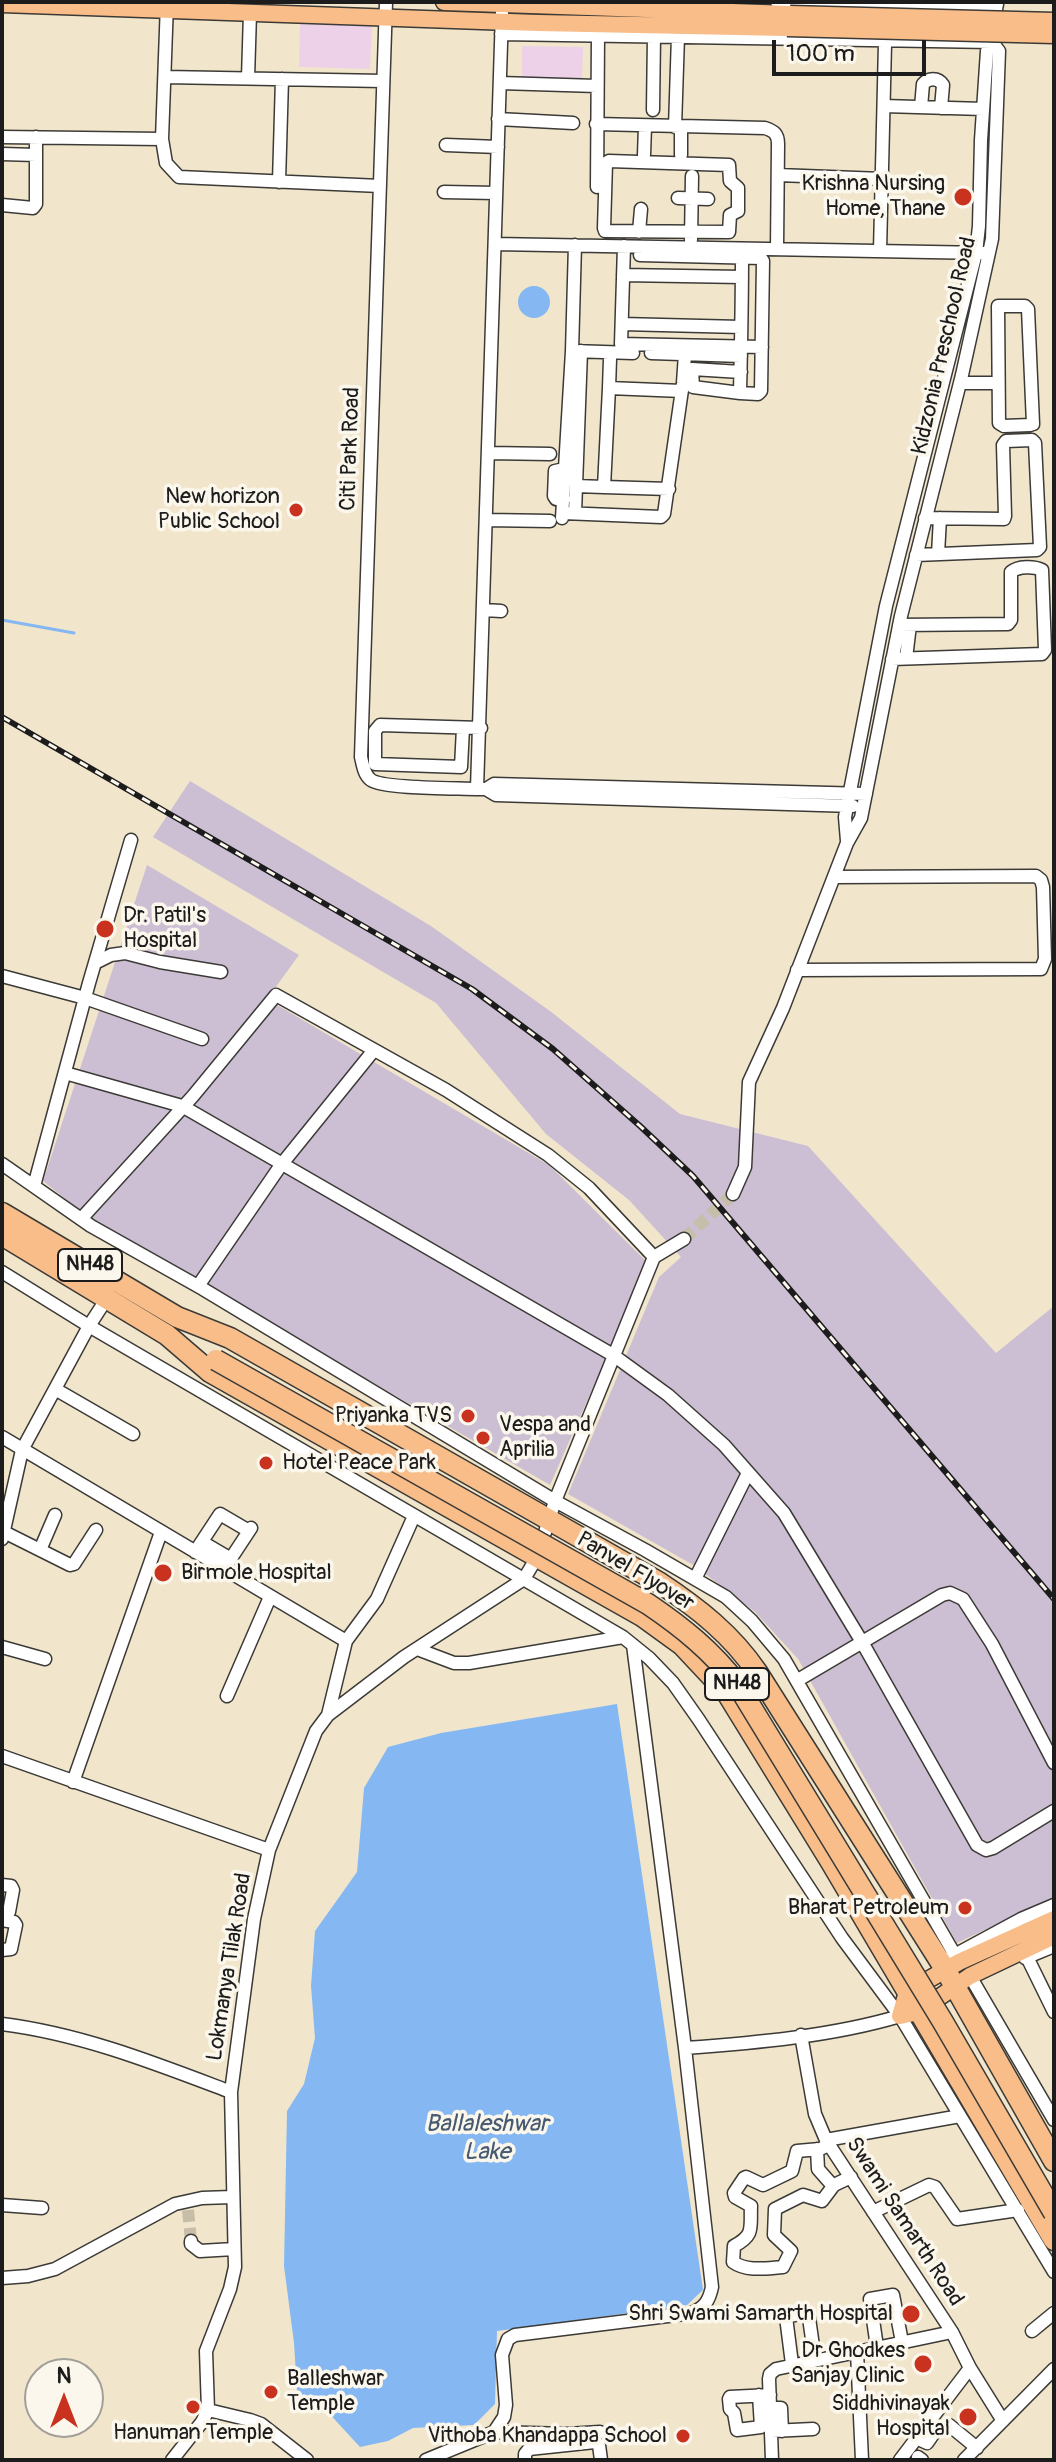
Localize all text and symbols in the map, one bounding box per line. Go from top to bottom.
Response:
scale bar [776,24,930,74]
text: 100 m [786,39,855,68]
place label: Krishna Nursing Home, Thane [802,171,945,222]
marker: Krishna Nursing Home, Thane [952,186,974,208]
street label: Kidzonia Preschool Road [907,234,983,458]
street label: Citi Park Road [336,387,366,511]
place label: New horizon Public School [158,484,280,536]
marker: New horizon Public School [287,501,305,519]
place label: Dr. Patil's Hospital [123,903,206,954]
marker: Dr. Patil's Hospital [94,918,116,940]
road number: NH48 [58,1249,122,1281]
place label: Priyanka TVS [335,1403,452,1429]
marker: Priyanka TVS [459,1407,477,1425]
place label: Vespa and Aprilia [499,1412,591,1464]
marker: Vespa and Aprilia [474,1429,492,1447]
place label: Hotel Peace Park [282,1450,436,1476]
marker: Hotel Peace Park [257,1454,275,1472]
street label: Panvel Flyover [571,1527,699,1617]
place label: Birmole Hospital [181,1560,332,1586]
marker: Birmole Hospital [152,1562,174,1584]
road number: NH48 [705,1668,769,1700]
street label: Lokmanya Tilak Road [202,1871,258,2063]
place label: Bharat Petroleum [788,1895,949,1921]
marker: Bharat Petroleum [956,1899,974,1917]
water label: Ballaleshwar Lake [426,2111,548,2167]
street label: Swami Samarth Road [839,2132,969,2312]
place label: Shri Swami Samarth Hospital [628,2301,893,2327]
marker: Shri Swami Samarth Hospital [900,2303,922,2325]
place label: Dr Ghodkes Sanjay Clinic [791,2338,905,2390]
marker: Dr Ghodkes Sanjay Clinic [912,2353,934,2375]
north arrow [24,2358,104,2438]
text: N [57,2362,71,2390]
place label: Balleshwar Temple [287,2366,384,2418]
marker: Balleshwar Temple [262,2383,280,2401]
place label: Siddhivinayak Hospital [832,2391,950,2442]
marker: Hanuman Temple [184,2398,202,2416]
marker: Siddhivinayak Hospital [957,2406,979,2428]
place label: Hanuman Temple [113,2420,273,2446]
place label: Vithoba Khandappa School [428,2423,667,2449]
marker: Vithoba Khandappa School [674,2427,692,2445]

